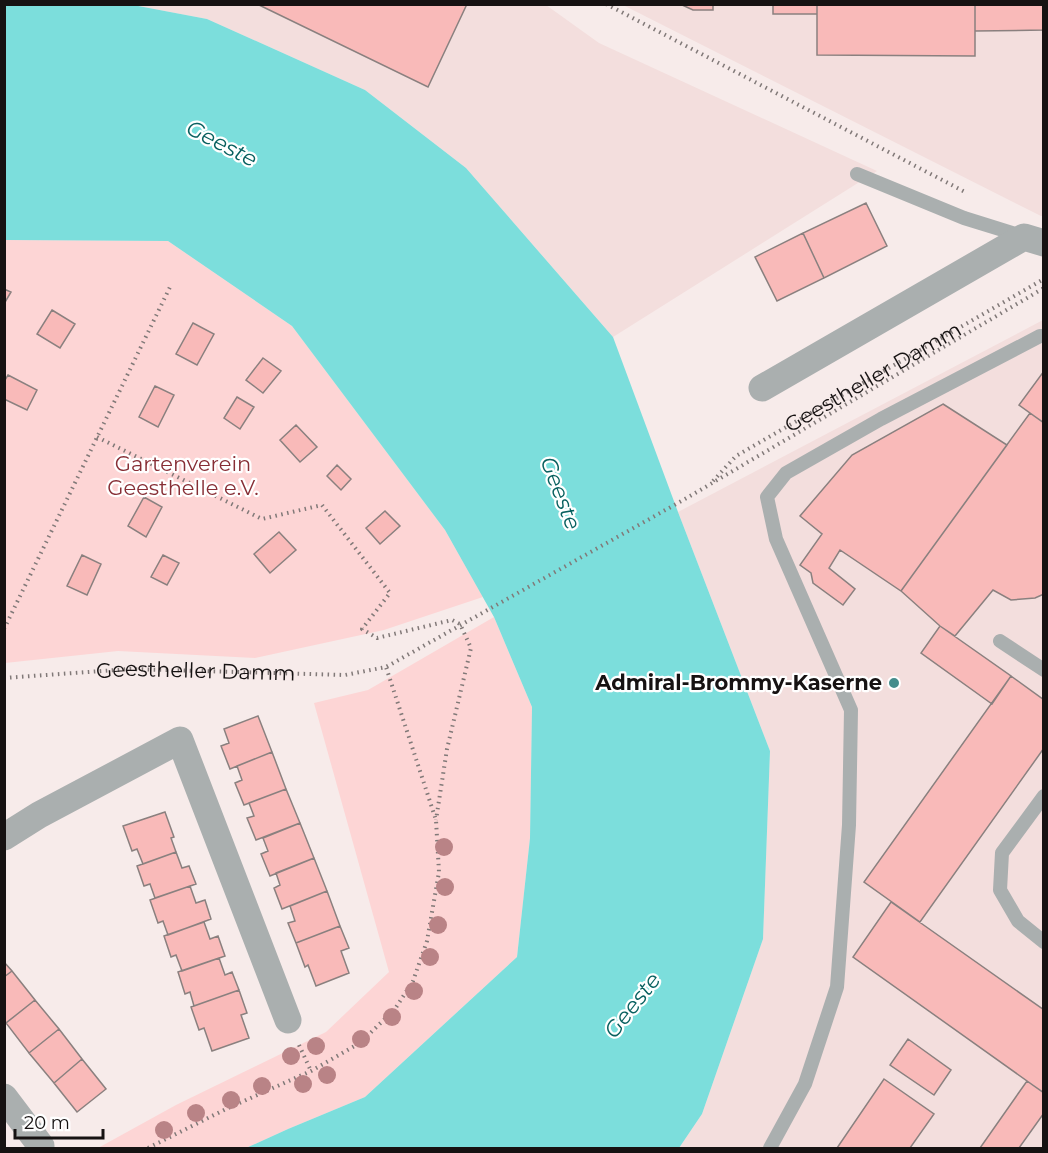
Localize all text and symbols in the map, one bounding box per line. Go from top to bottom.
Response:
water label: Geeste [182,114,262,173]
street label: Geestheller Damm [780,316,965,437]
park label: Gartenverein Geesthelle e.V. [107,451,259,500]
water label: Geeste [534,453,587,534]
street label: Geestheller Damm [95,656,296,686]
place label: Admiral-Brommy-Kaserne [594,670,882,695]
marker: Admiral-Brommy-Kaserne [887,676,901,690]
water label: Geeste [598,967,666,1044]
scale bar [15,1102,104,1140]
text: 20 m [24,1112,70,1134]

